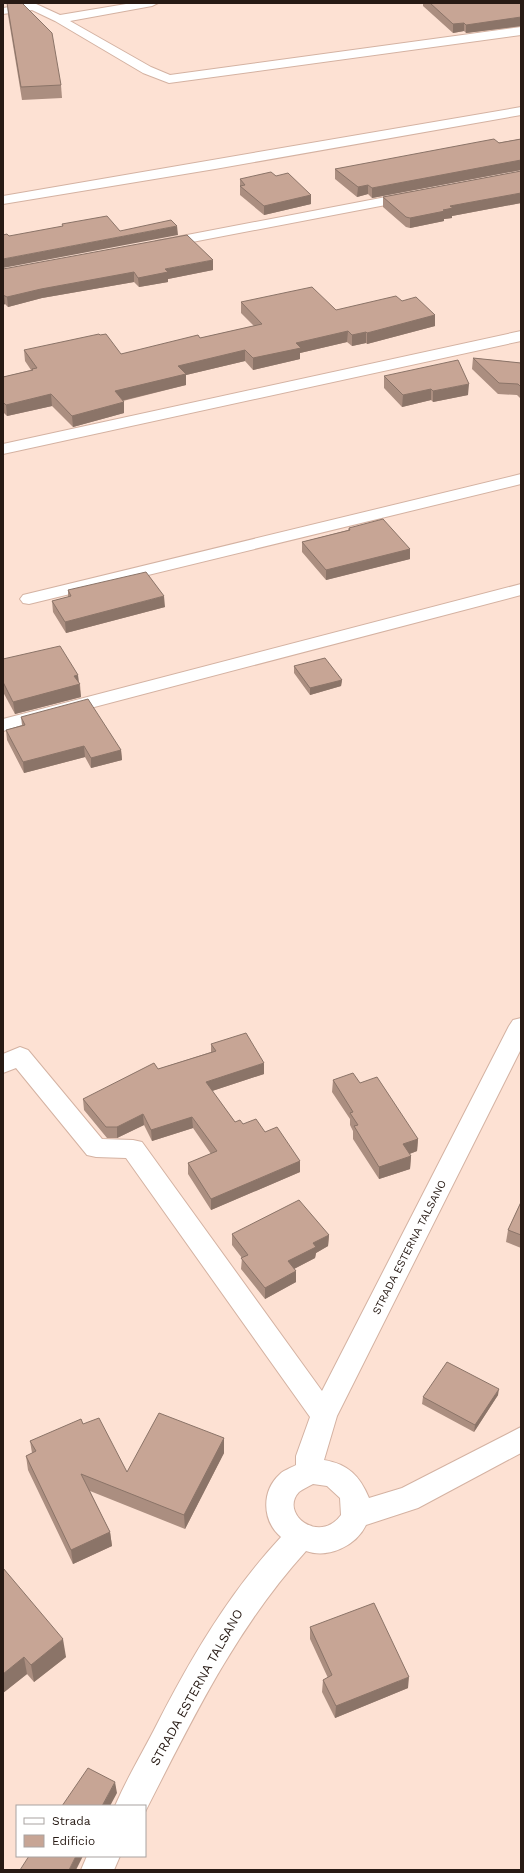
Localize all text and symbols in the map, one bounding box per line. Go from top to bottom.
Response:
street label: STRADA ESTERNA TALSANO [370,1178,449,1317]
street label: STRADA ESTERNA TALSANO [147,1606,246,1768]
legend [16,1805,146,1857]
text: Strada [52,1814,91,1828]
text: Edificio [52,1834,95,1848]

